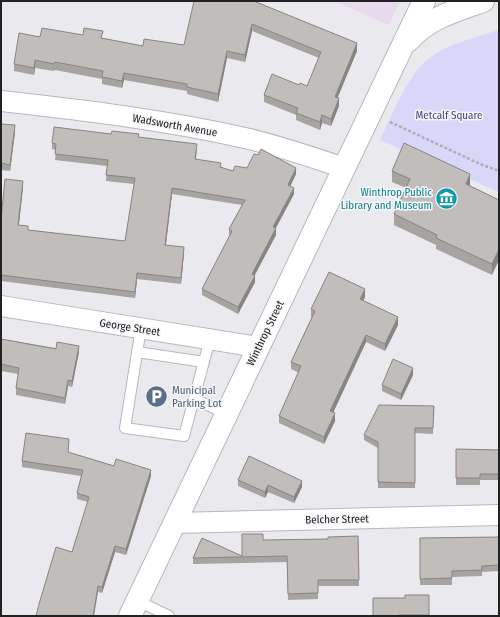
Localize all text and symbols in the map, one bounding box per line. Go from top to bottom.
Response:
park label: Metcalf Square [416,109,482,122]
street label: Wadsworth Avenue [132,112,218,139]
museum icon: Winthrop Public Library and Museum [434,185,460,211]
place label: Winthrop Public Library and Museum [341,186,432,212]
street label: Winthrop Street [244,298,287,368]
street label: George Street [99,316,162,339]
parking icon: Municipal Parking Lot [143,383,169,409]
place label: Municipal Parking Lot [172,384,222,410]
street label: Belcher Street [305,512,369,527]

